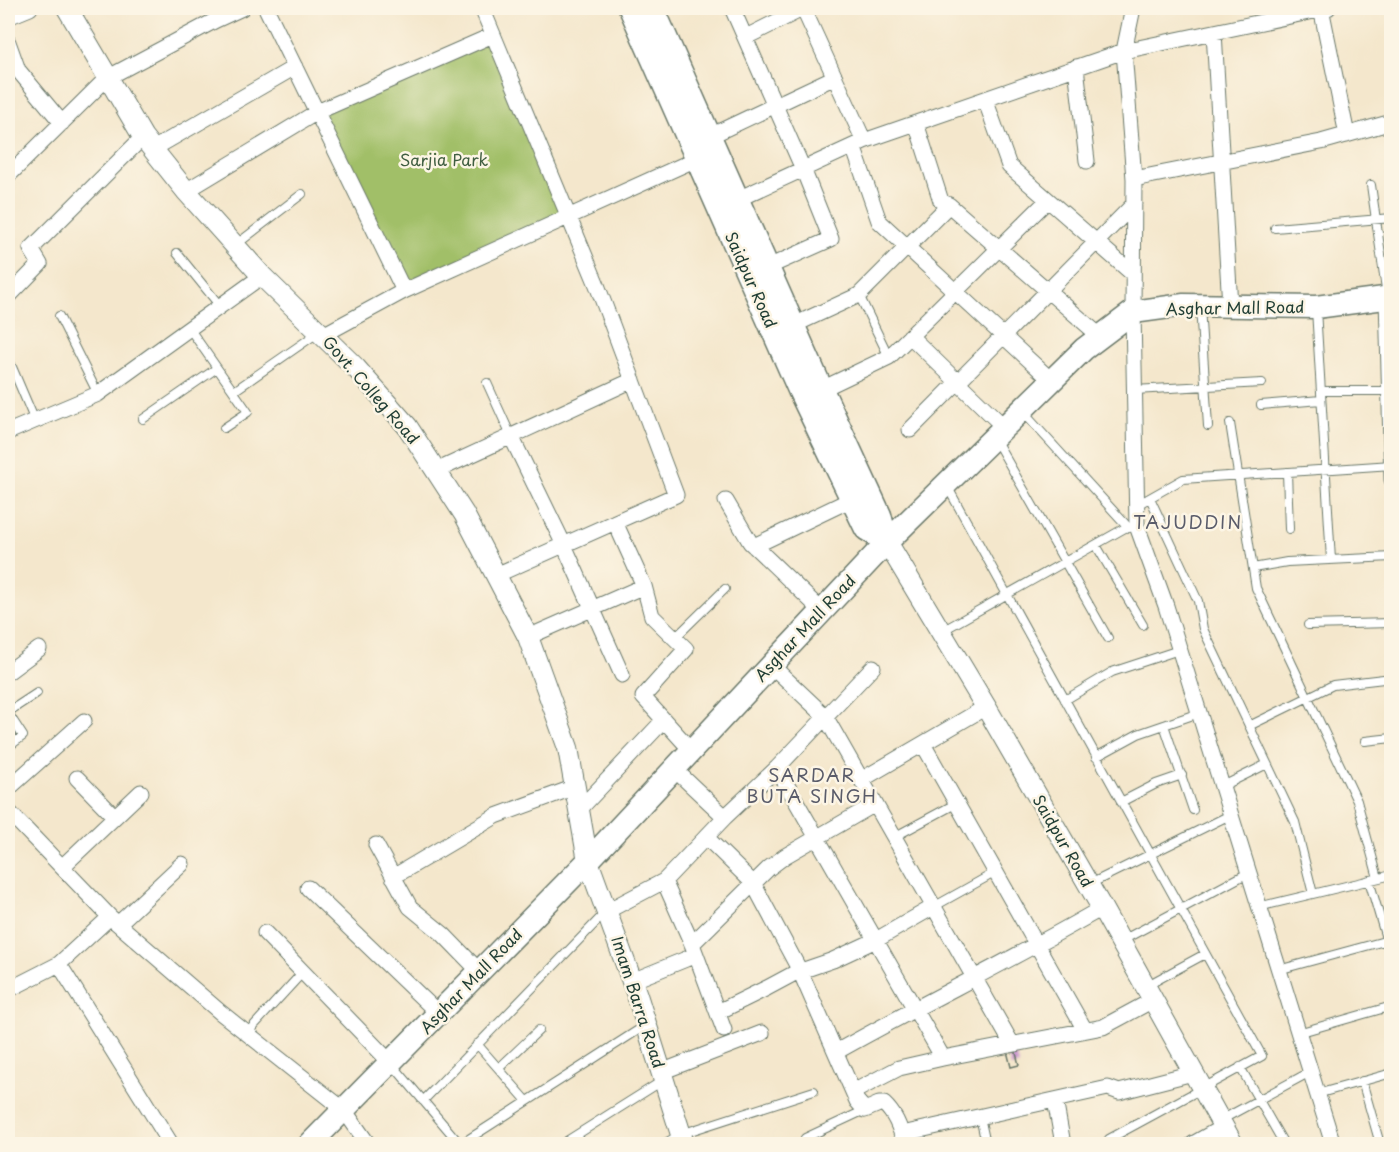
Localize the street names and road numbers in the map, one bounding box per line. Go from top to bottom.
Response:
street label: Saidpur Road [720,227,784,332]
street label: Asghar Mall Road [1165,294,1304,320]
street label: Govt. Colleg Road [318,330,426,449]
street label: Asghar Mall Road [748,568,860,686]
street label: Saidpur Road [1028,790,1100,891]
street label: Asghar Mall Road [414,922,527,1039]
street label: Imam Barra Road [606,933,672,1071]

